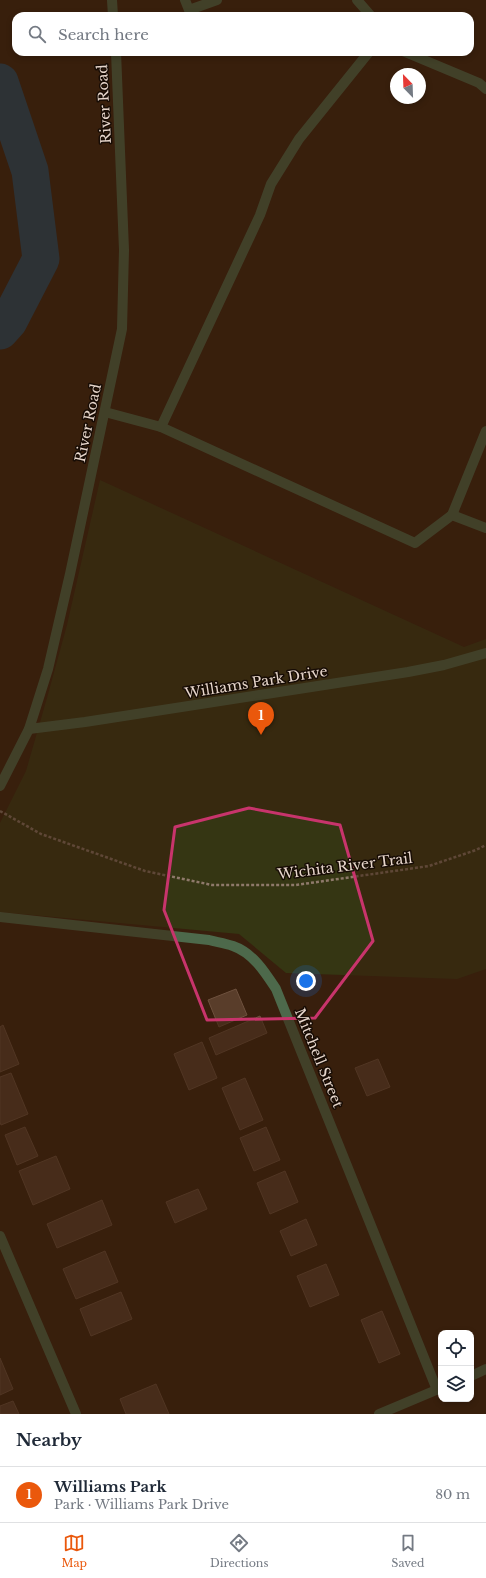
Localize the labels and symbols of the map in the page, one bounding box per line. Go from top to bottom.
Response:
street label: River Road [93,63,115,144]
north arrow [390,68,426,104]
street label: River Road [71,382,105,464]
street label: Williams Park Drive [182,662,329,702]
pin: 1 [248,702,274,735]
street label: Wichita River Trail [276,849,414,883]
your location [296,971,316,991]
street label: Mitchell Street [291,1006,347,1111]

